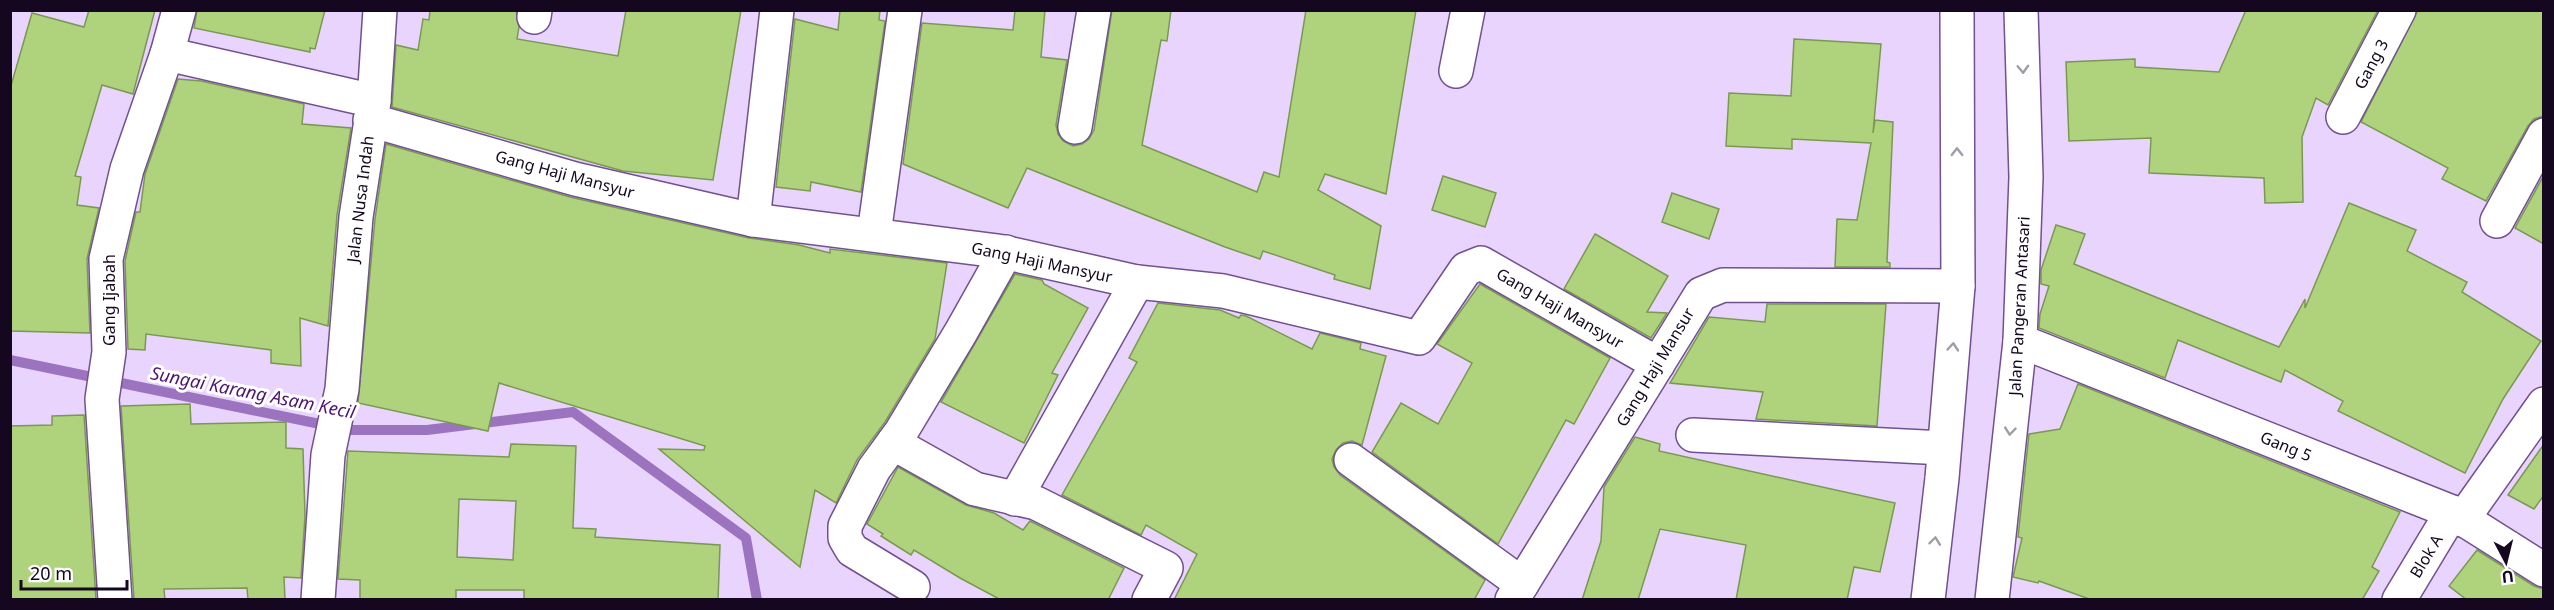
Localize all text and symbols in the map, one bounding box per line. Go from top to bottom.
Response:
street label: Gang 3 [2349,35,2393,93]
one-way arrow [2016,64,2029,73]
street label: Jalan Nusa Indah [341,134,379,266]
street label: Gang Haji Mansyur [493,145,638,203]
one-way arrow [1951,148,1963,157]
street label: Jalan Pangeran Antasari [2003,216,2035,398]
street label: Gang Haji Mansyur [970,236,1115,288]
street label: Gang Ijabah [98,254,120,346]
street label: Gang Haji Mansyur [1492,263,1628,354]
street label: Gang Haji Mansur [1611,303,1699,431]
one-way arrow [1946,343,1959,352]
water label: Sungai Karang Asam Kecil [149,360,358,424]
street label: Gang 5 [2257,426,2315,466]
one-way arrow [2004,427,2017,436]
street label: Blok A [2404,529,2448,582]
north arrow [2476,532,2536,592]
one-way arrow [1928,537,1941,546]
scale bar [21,553,128,591]
text: 20 m [30,561,72,585]
text: U [2500,565,2515,589]

